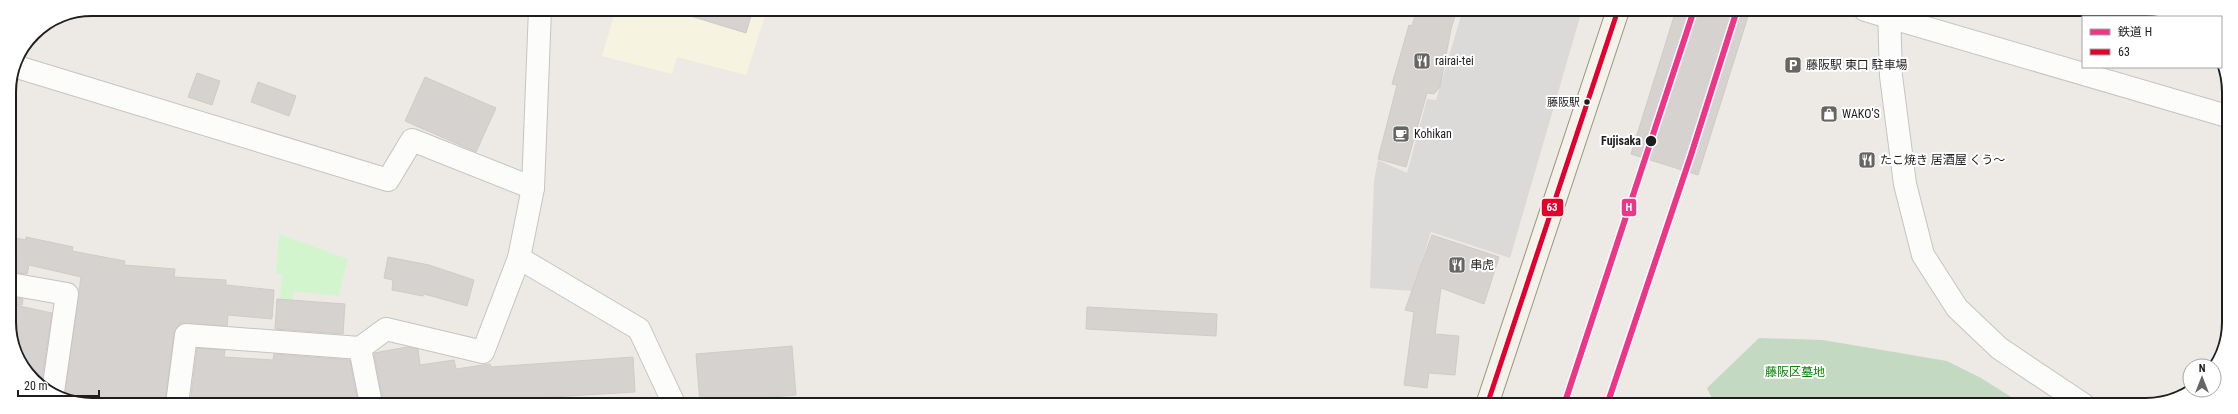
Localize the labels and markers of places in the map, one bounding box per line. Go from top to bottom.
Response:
restaurant icon: rairai-tei [1412,51,1432,71]
place label: rairai-tei [1435,54,1474,68]
parking icon: 藤阪駅 東口 駐車場 [1783,55,1803,75]
place label: 藤阪駅 東口 駐車場 [1806,58,1908,72]
place label: 藤阪駅 [1547,96,1580,109]
marker: 藤阪駅 [1582,97,1592,107]
shop icon: WAKO'S [1819,104,1839,124]
place label: WAKO'S [1842,107,1880,121]
cafe icon: Kohikan [1391,124,1411,144]
place label: Kohikan [1414,127,1452,141]
place label: Fujisaka [1601,134,1641,148]
marker: Fujisaka [1644,134,1658,148]
restaurant icon: たこ焼き 居酒屋 くう～ [1857,150,1877,170]
place label: たこ焼き 居酒屋 くう～ [1880,153,2005,167]
restaurant icon: 串虎 [1447,255,1467,275]
place label: 串虎 [1470,258,1494,272]

